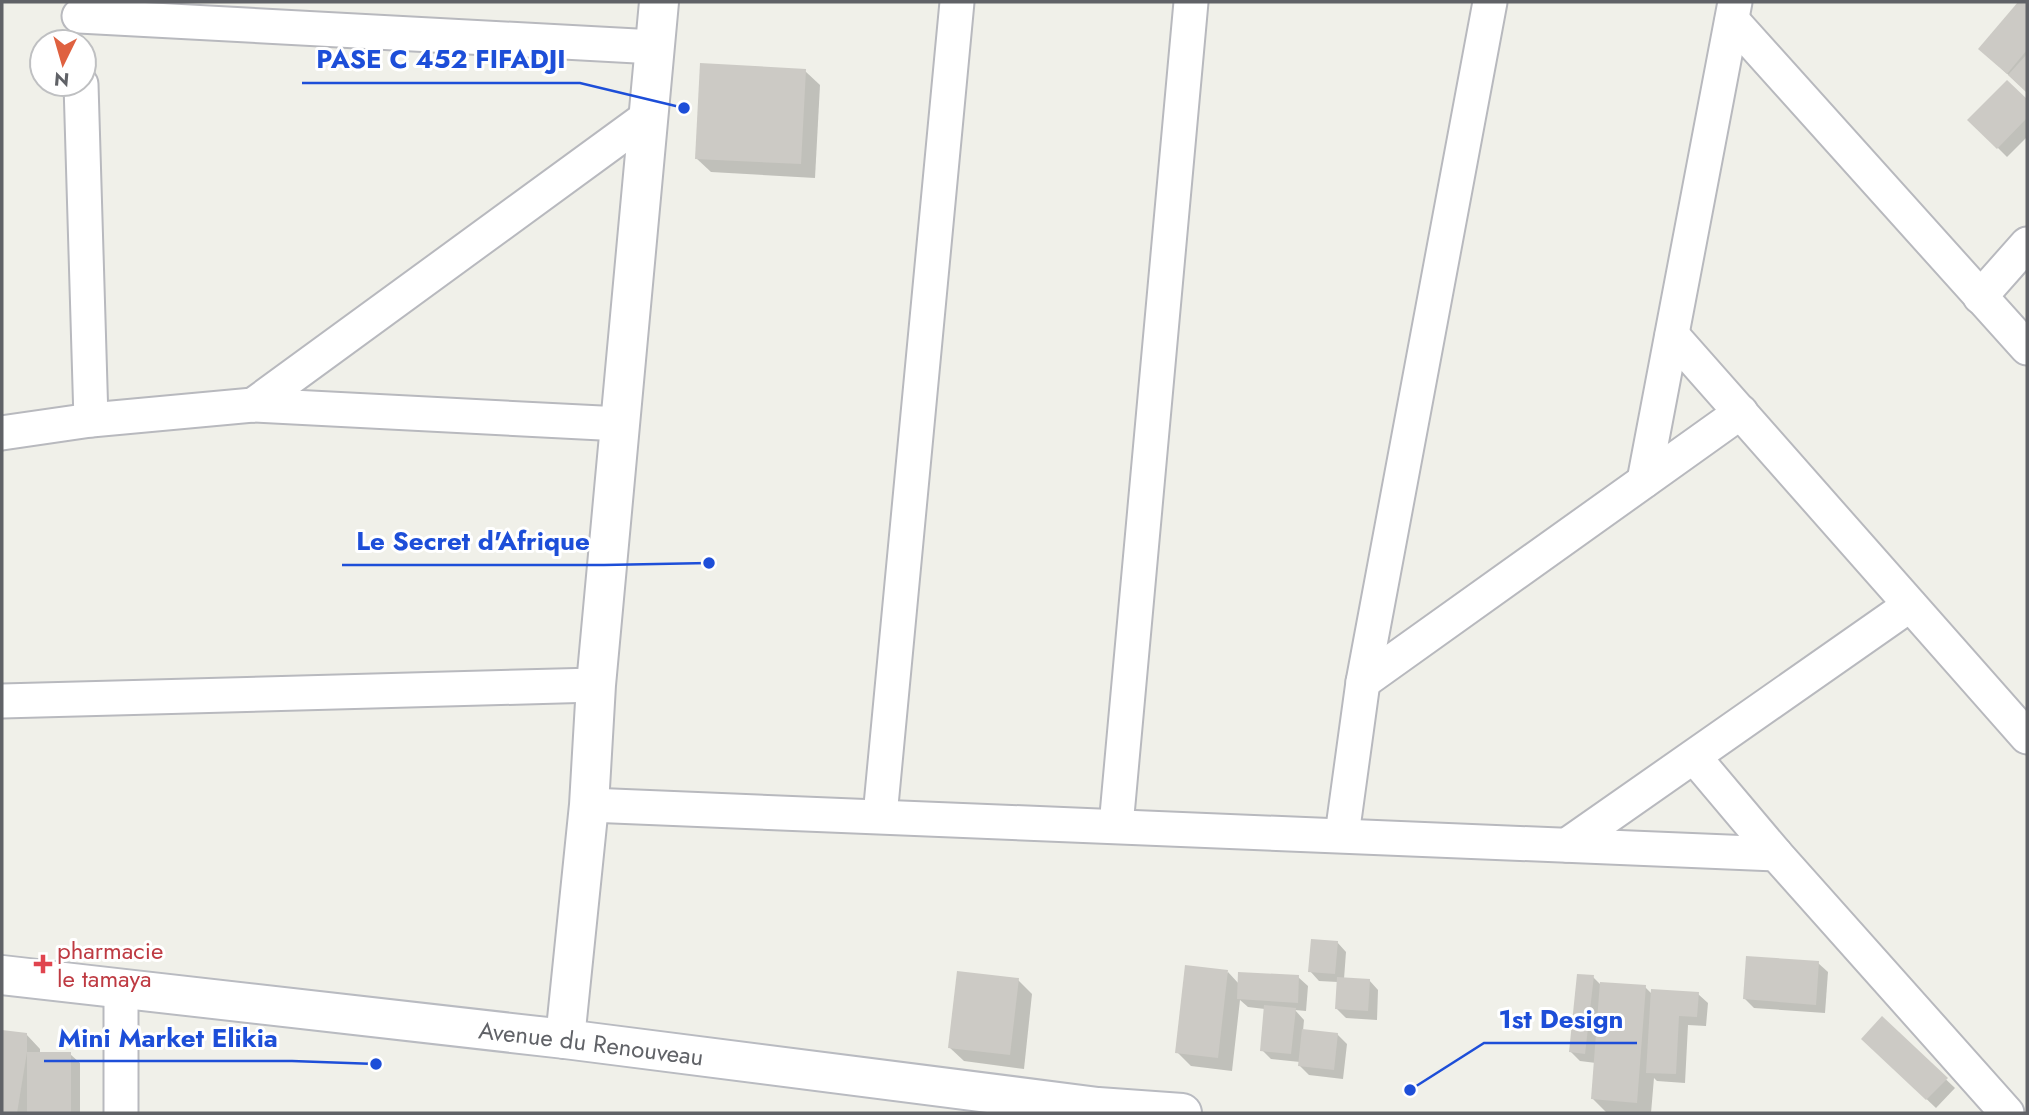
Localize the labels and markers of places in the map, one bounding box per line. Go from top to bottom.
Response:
callout: PASE C 452 FIFADJI [302,36,580,83]
callout: Le Secret d'Afrique [342,518,604,565]
place label: pharmacie le tamaya [57,933,163,996]
marker: pharmacie le tamaya [35,956,51,972]
callout: 1st Design [1484,996,1637,1043]
callout: Mini Market Elikia [44,1014,292,1061]

